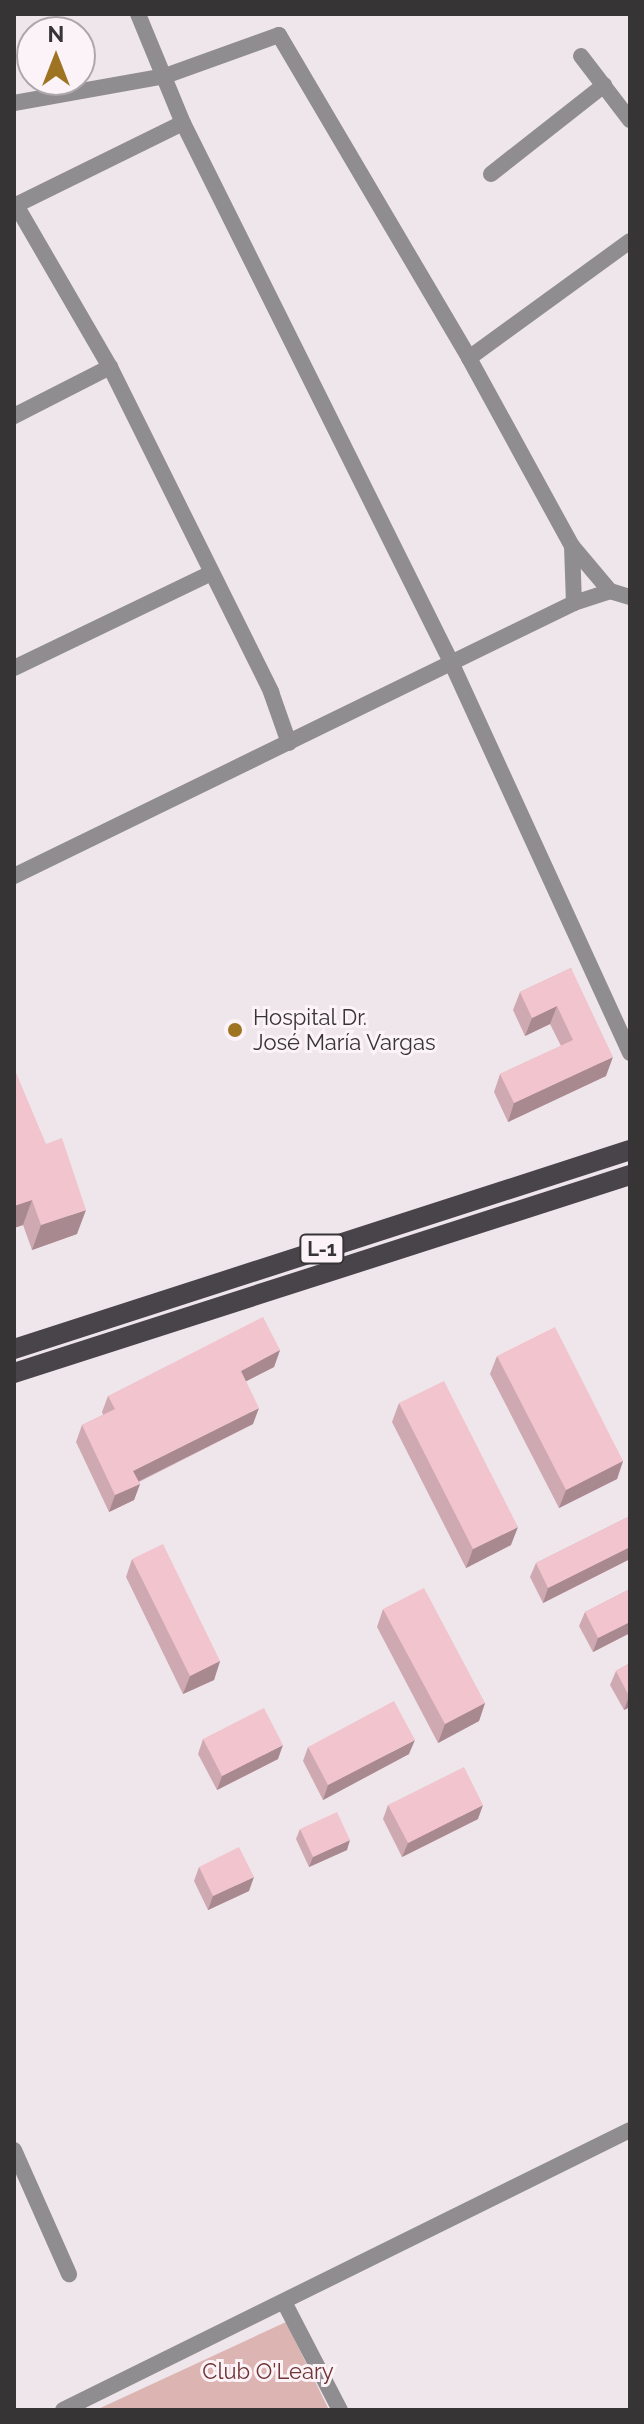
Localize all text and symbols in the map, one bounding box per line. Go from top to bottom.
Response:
north arrow [16,16,96,96]
text: N [48,21,64,47]
place label: Hospital Dr. José María Vargas [253,1004,436,1056]
marker: Hospital Dr. José María Vargas [224,1019,246,1041]
road number: L-1 [298,1233,346,1265]
park label: Club O'Leary [202,2359,334,2385]

